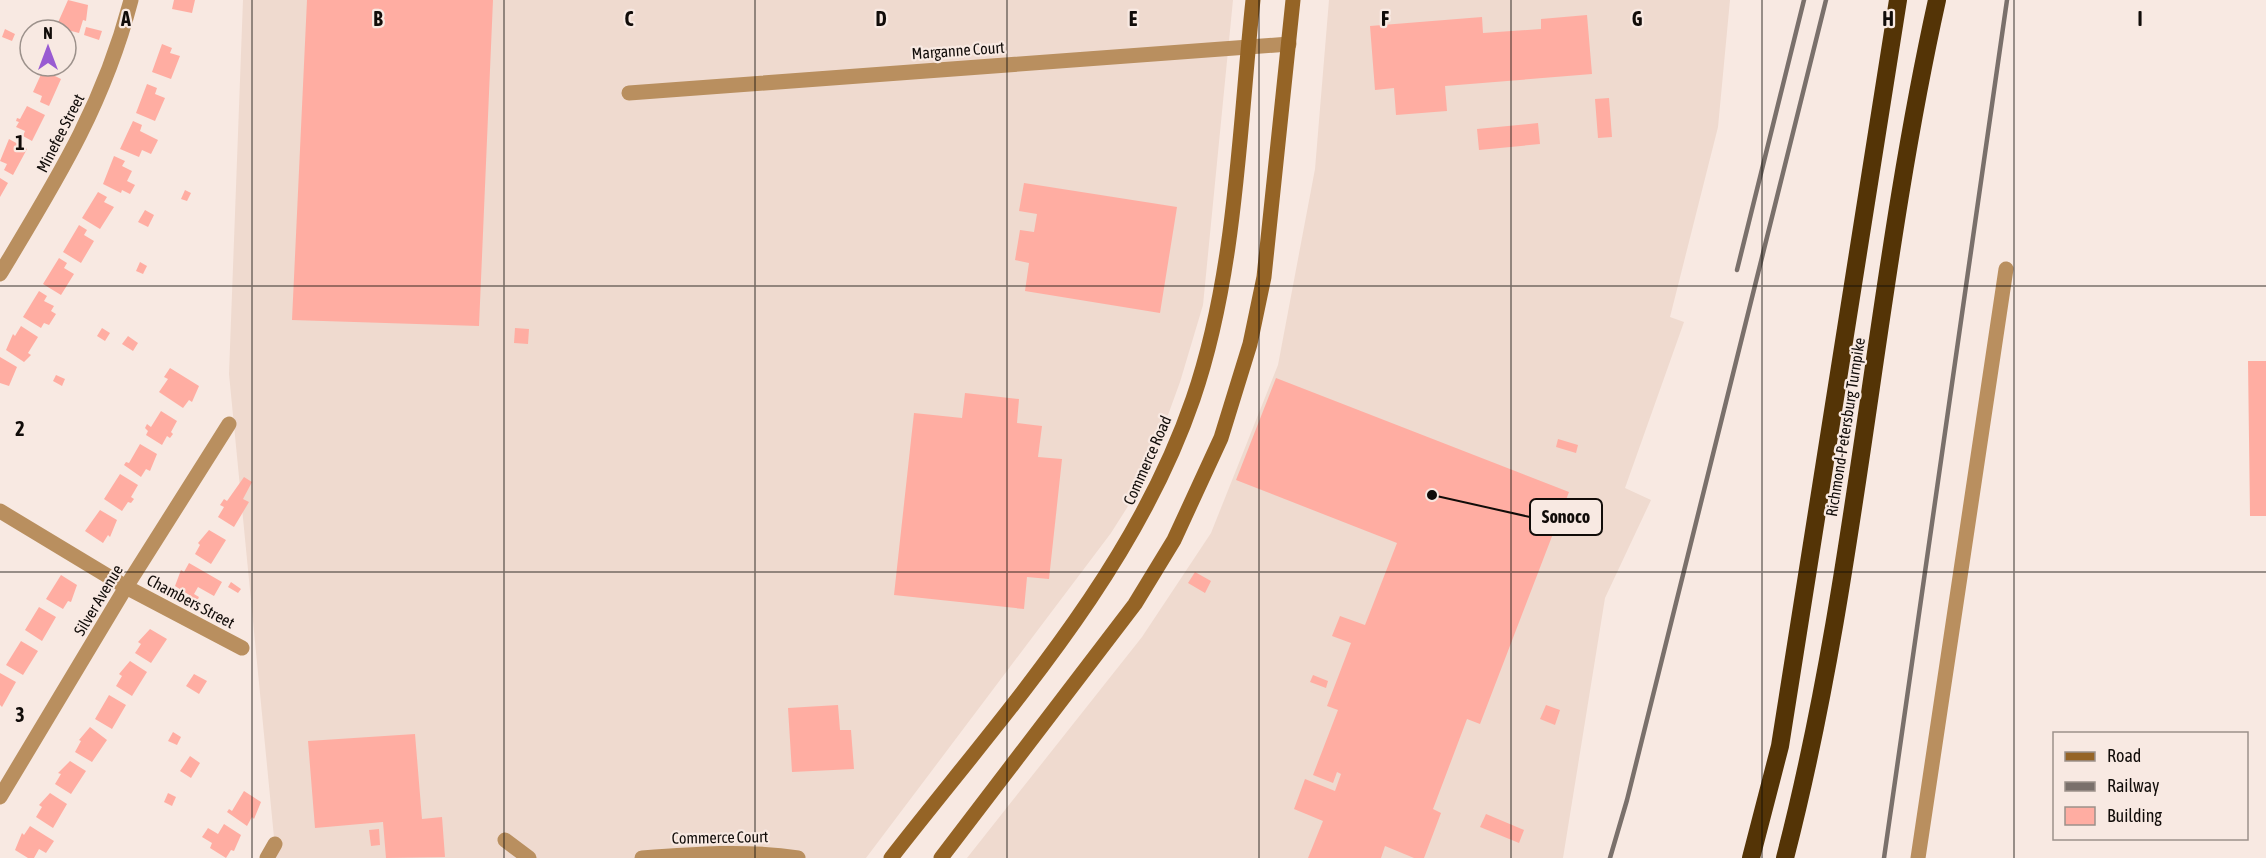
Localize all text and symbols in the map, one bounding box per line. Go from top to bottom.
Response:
text: A [120,7,131,30]
text: B [373,7,383,30]
text: C [625,7,634,30]
text: D [875,7,887,30]
text: E [1129,7,1138,30]
text: F [1381,7,1389,30]
text: G [1632,7,1643,30]
text: H [1882,7,1894,30]
text: I [2137,7,2143,30]
north arrow [18,18,78,78]
text: N [43,24,53,42]
street label: Marganne Court [911,38,1005,63]
street label: Minefee Street [33,90,88,175]
text: 1 [15,131,25,154]
street label: Richmond-Petersburg Turnpike [1822,336,1869,518]
street label: Commerce Road [1119,413,1175,507]
text: 2 [15,417,25,440]
callout: Sonoco [1530,499,1602,535]
text: Sonoco [1542,506,1590,527]
street label: Silver Avenue [70,561,126,639]
street label: Chambers Street [144,570,238,632]
text: 3 [15,703,25,726]
legend [2053,732,2248,840]
text: Road [2107,745,2141,766]
text: Railway [2107,775,2159,796]
text: Building [2107,805,2162,826]
street label: Commerce Court [671,827,769,847]

